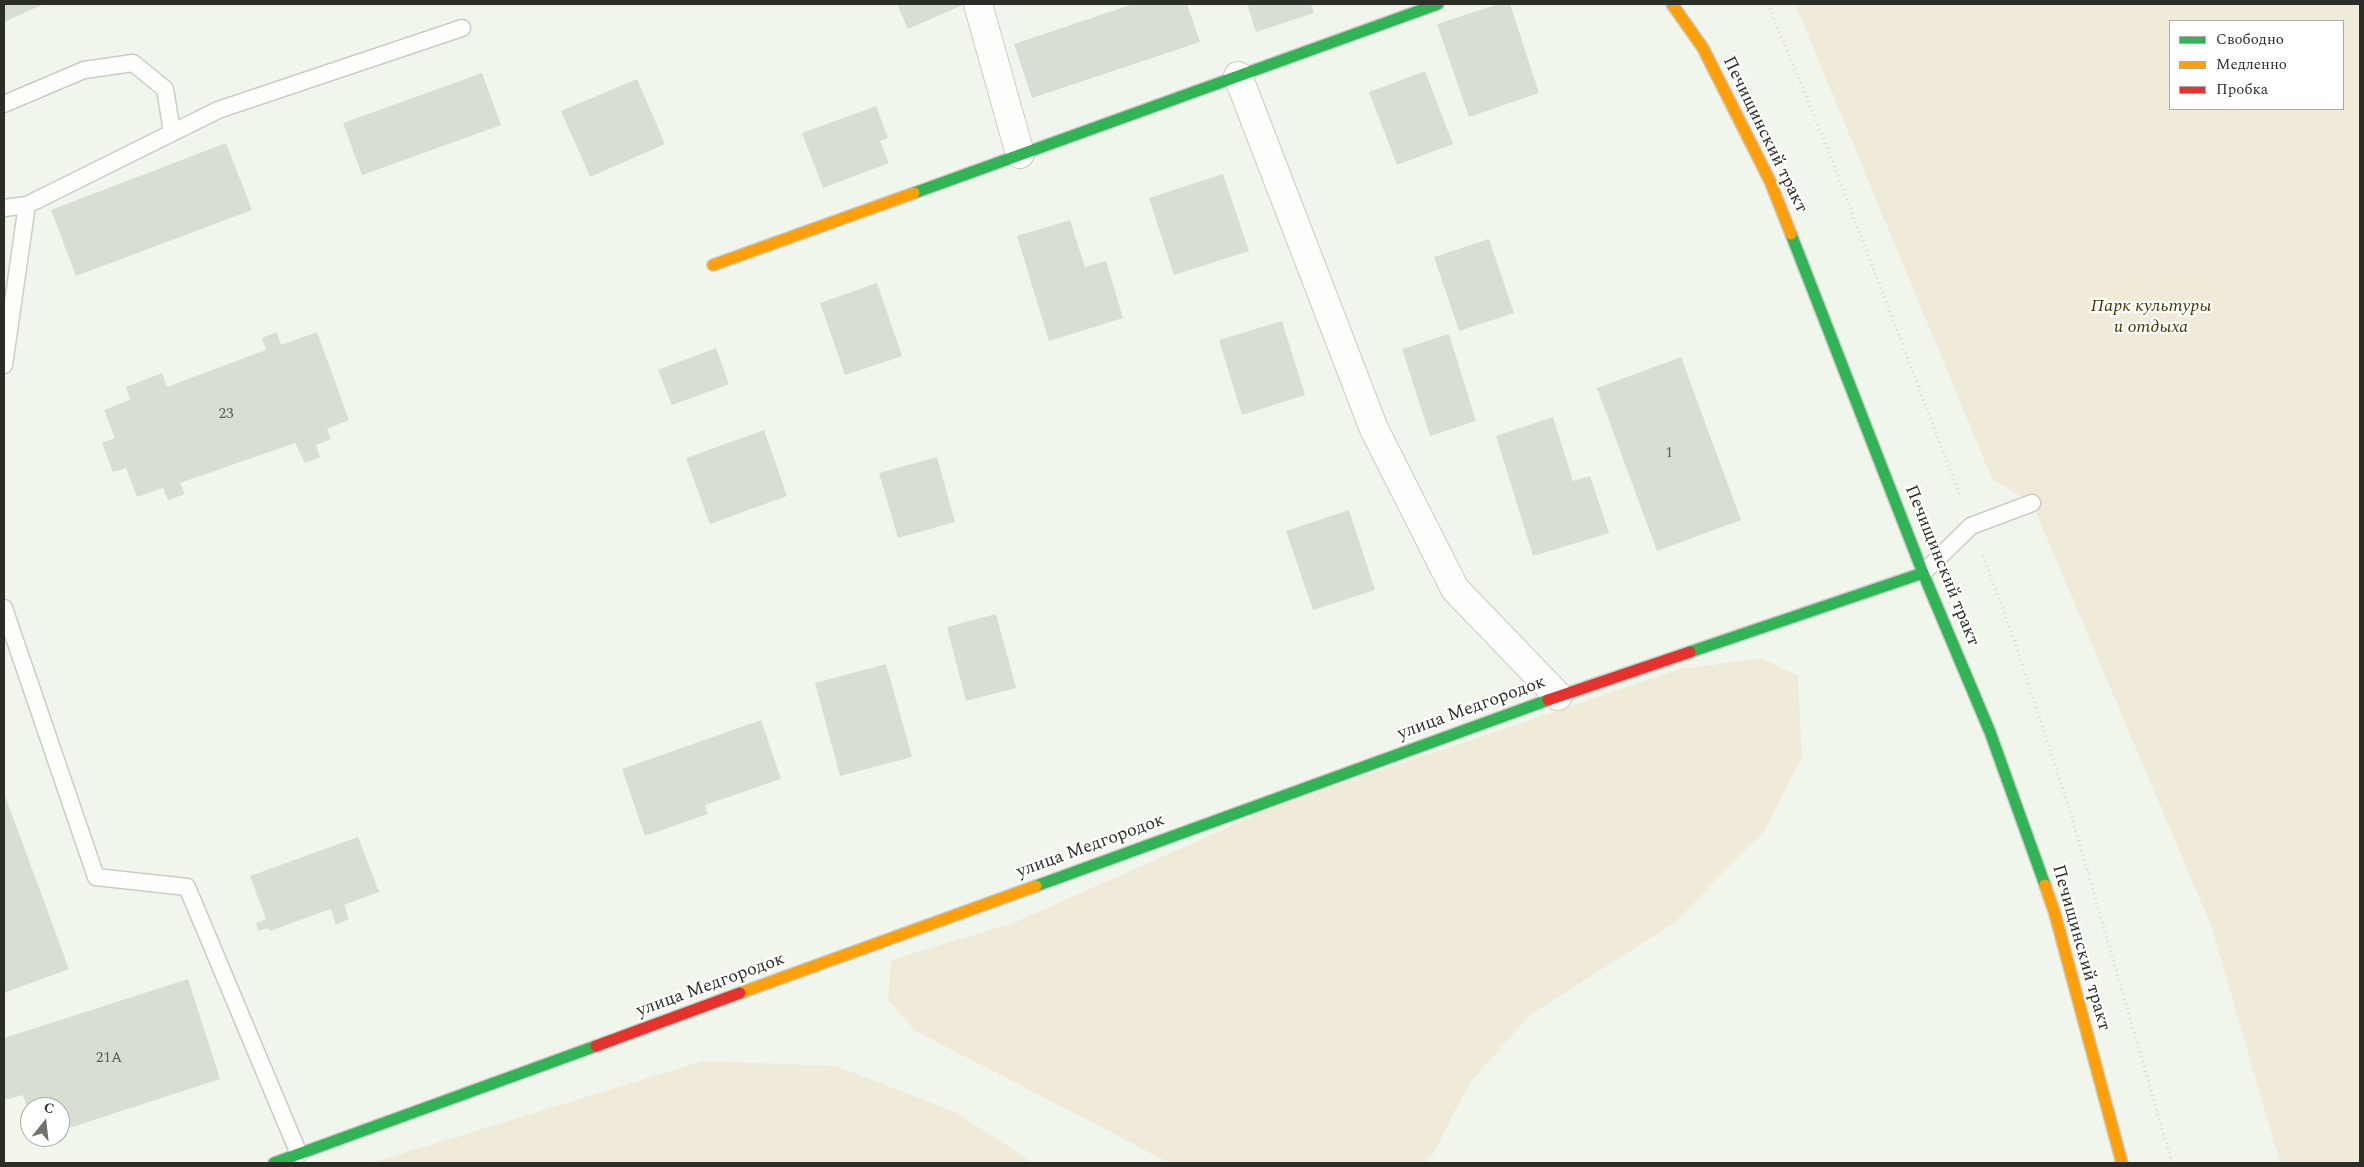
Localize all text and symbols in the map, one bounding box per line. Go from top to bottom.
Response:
legend [2169,20,2344,110]
text: Свободно [2216,28,2284,51]
street label: Печищинский тракт [1717,53,1811,217]
text: Медленно [2216,53,2287,76]
text: Пробка [2216,78,2268,101]
park label: Парк культуры и отдыха [2091,296,2211,338]
house number: 23 [219,406,233,424]
house number: 1 [1665,445,1673,463]
street label: Печищинский тракт [1899,482,1983,650]
street label: улица Медгородок [1395,672,1549,746]
street label: улица Медгородок [1014,810,1168,884]
street label: Печищинский тракт [2046,863,2114,1033]
street label: улица Медгородок [634,949,788,1023]
house number: 21А [96,1050,122,1068]
north arrow [20,1097,70,1147]
text: С [41,1097,57,1120]

